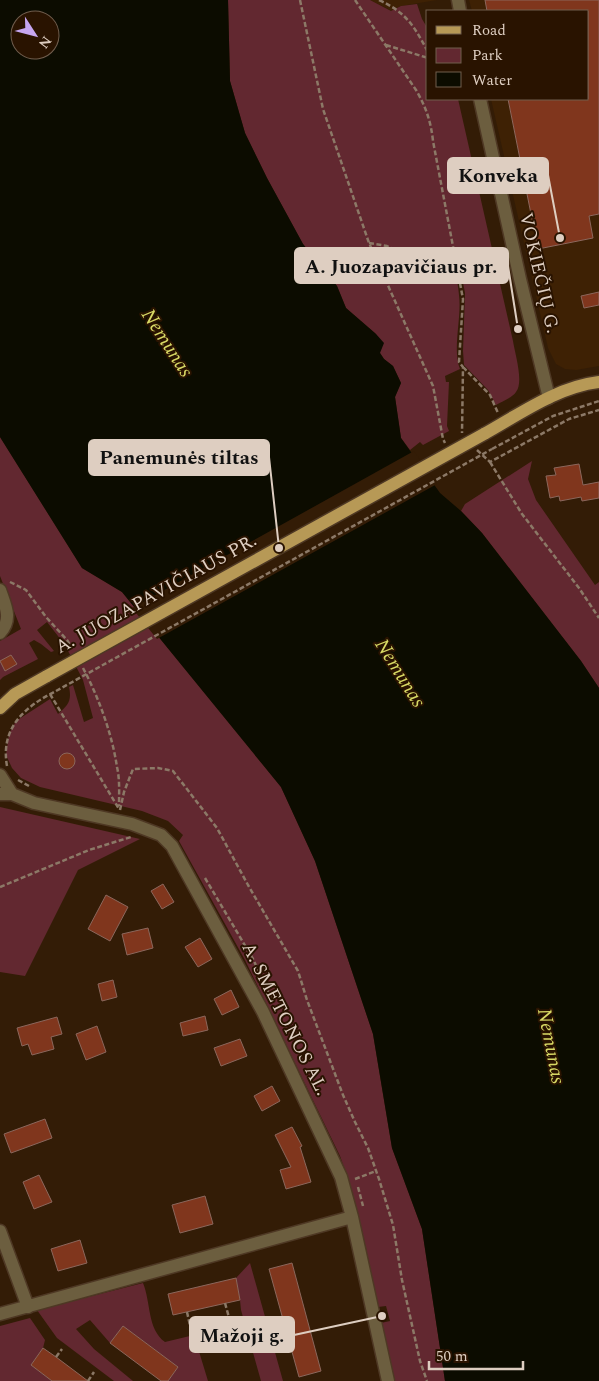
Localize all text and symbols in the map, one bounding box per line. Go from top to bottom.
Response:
north arrow [10,10,60,60]
legend [426,10,589,100]
text: Road [472,19,506,42]
text: N [33,32,57,53]
text: Park [472,44,503,67]
text: Water [472,69,512,92]
callout: Konveka [448,158,548,193]
text: Konveka [458,161,539,191]
street label: VOKIEČIŲ G. [511,210,567,336]
callout: A. Juozapavičiaus pr. [295,248,508,283]
text: A. Juozapavičiaus pr. [305,252,497,282]
water label: Nemunas [134,303,200,383]
callout: Panemunės tiltas [89,440,269,475]
text: Panemunės tiltas [99,443,259,473]
street label: A. JUOZAPAVIČIAUS PR. [50,526,262,662]
water label: Nemunas [367,633,433,713]
street label: A. SMETONOS AL. [234,937,336,1101]
water label: Nemunas [529,1005,573,1087]
callout: Mažoji g. [190,1317,294,1352]
text: Mažoji g. [200,1321,284,1351]
scale bar [429,1338,523,1370]
text: 50 m [436,1345,468,1368]

